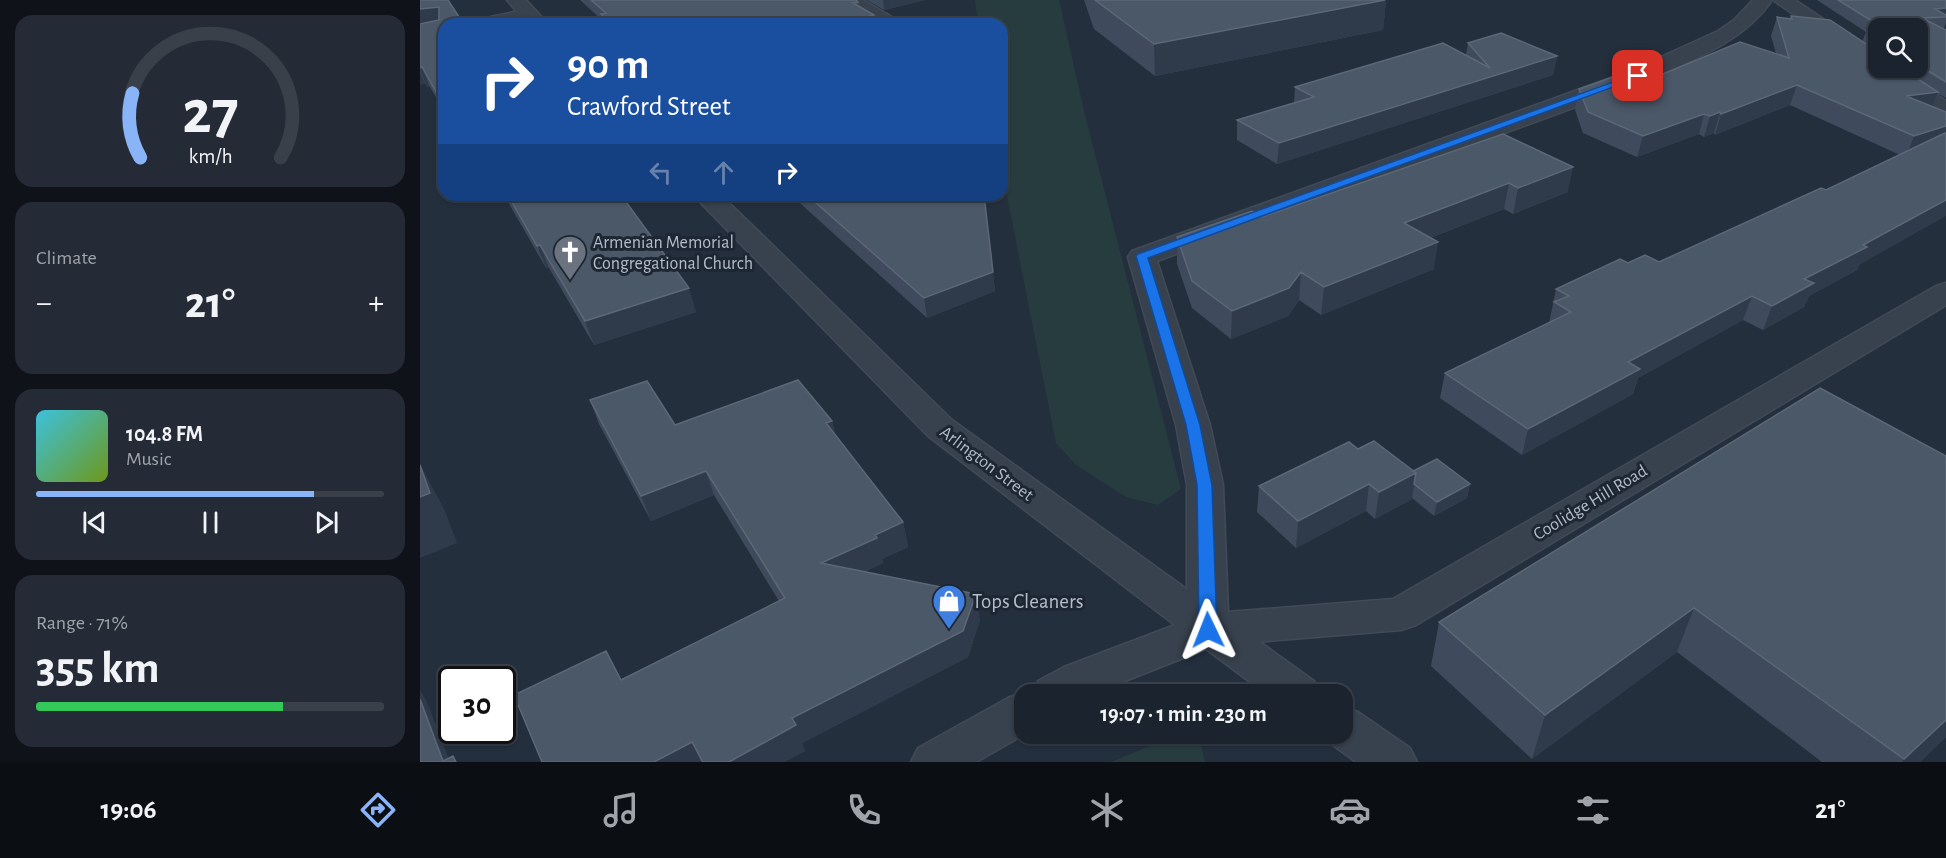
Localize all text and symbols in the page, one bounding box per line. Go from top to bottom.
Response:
map controls [1868,18,1928,78]
button: search [1868,18,1928,78]
icon: right [468,42,546,120]
text: 90 m [567,44,649,86]
pin [1612,50,1663,101]
icon: arrive [1621,59,1654,92]
text: 27 [182,82,238,144]
text: Crawford Street [567,93,731,120]
text: km/h [188,146,232,167]
icon: left [644,156,677,189]
icon: ahead [707,156,740,189]
icon: right [770,156,803,189]
church icon: Armenian Memorial Congregational Church [552,234,588,281]
place label: Armenian Memorial Congregational Church [593,234,753,273]
text: Climate [36,248,97,268]
text: 21° [185,281,235,326]
text: − [36,287,52,320]
text: + [368,287,384,320]
text: 104.8 FM [126,423,203,445]
street label: Arlington Street [936,423,1037,505]
text: Music [126,449,172,469]
street label: Coolidge Hill Road [1531,462,1651,544]
icon: previous [78,506,111,539]
icon: pause [194,506,227,539]
icon: next [310,506,343,539]
shop icon: Tops Cleaners [931,583,967,630]
place label: Tops Cleaners [972,591,1084,612]
position arrow [1176,598,1240,662]
text: Range · 71% [36,613,128,633]
text: 355 km [36,646,160,691]
speed limit sign: 30 [438,666,516,744]
text: 19:07 · 1 min · 230 m [1100,703,1267,725]
icon: directions [357,789,399,831]
icon: music [600,789,642,831]
icon: phone [843,789,885,831]
icon: climate [1086,789,1128,831]
icon: car [1329,789,1371,831]
icon: filters [1572,789,1614,831]
text: 19:06 [100,796,157,823]
text: 21° [1815,796,1845,823]

